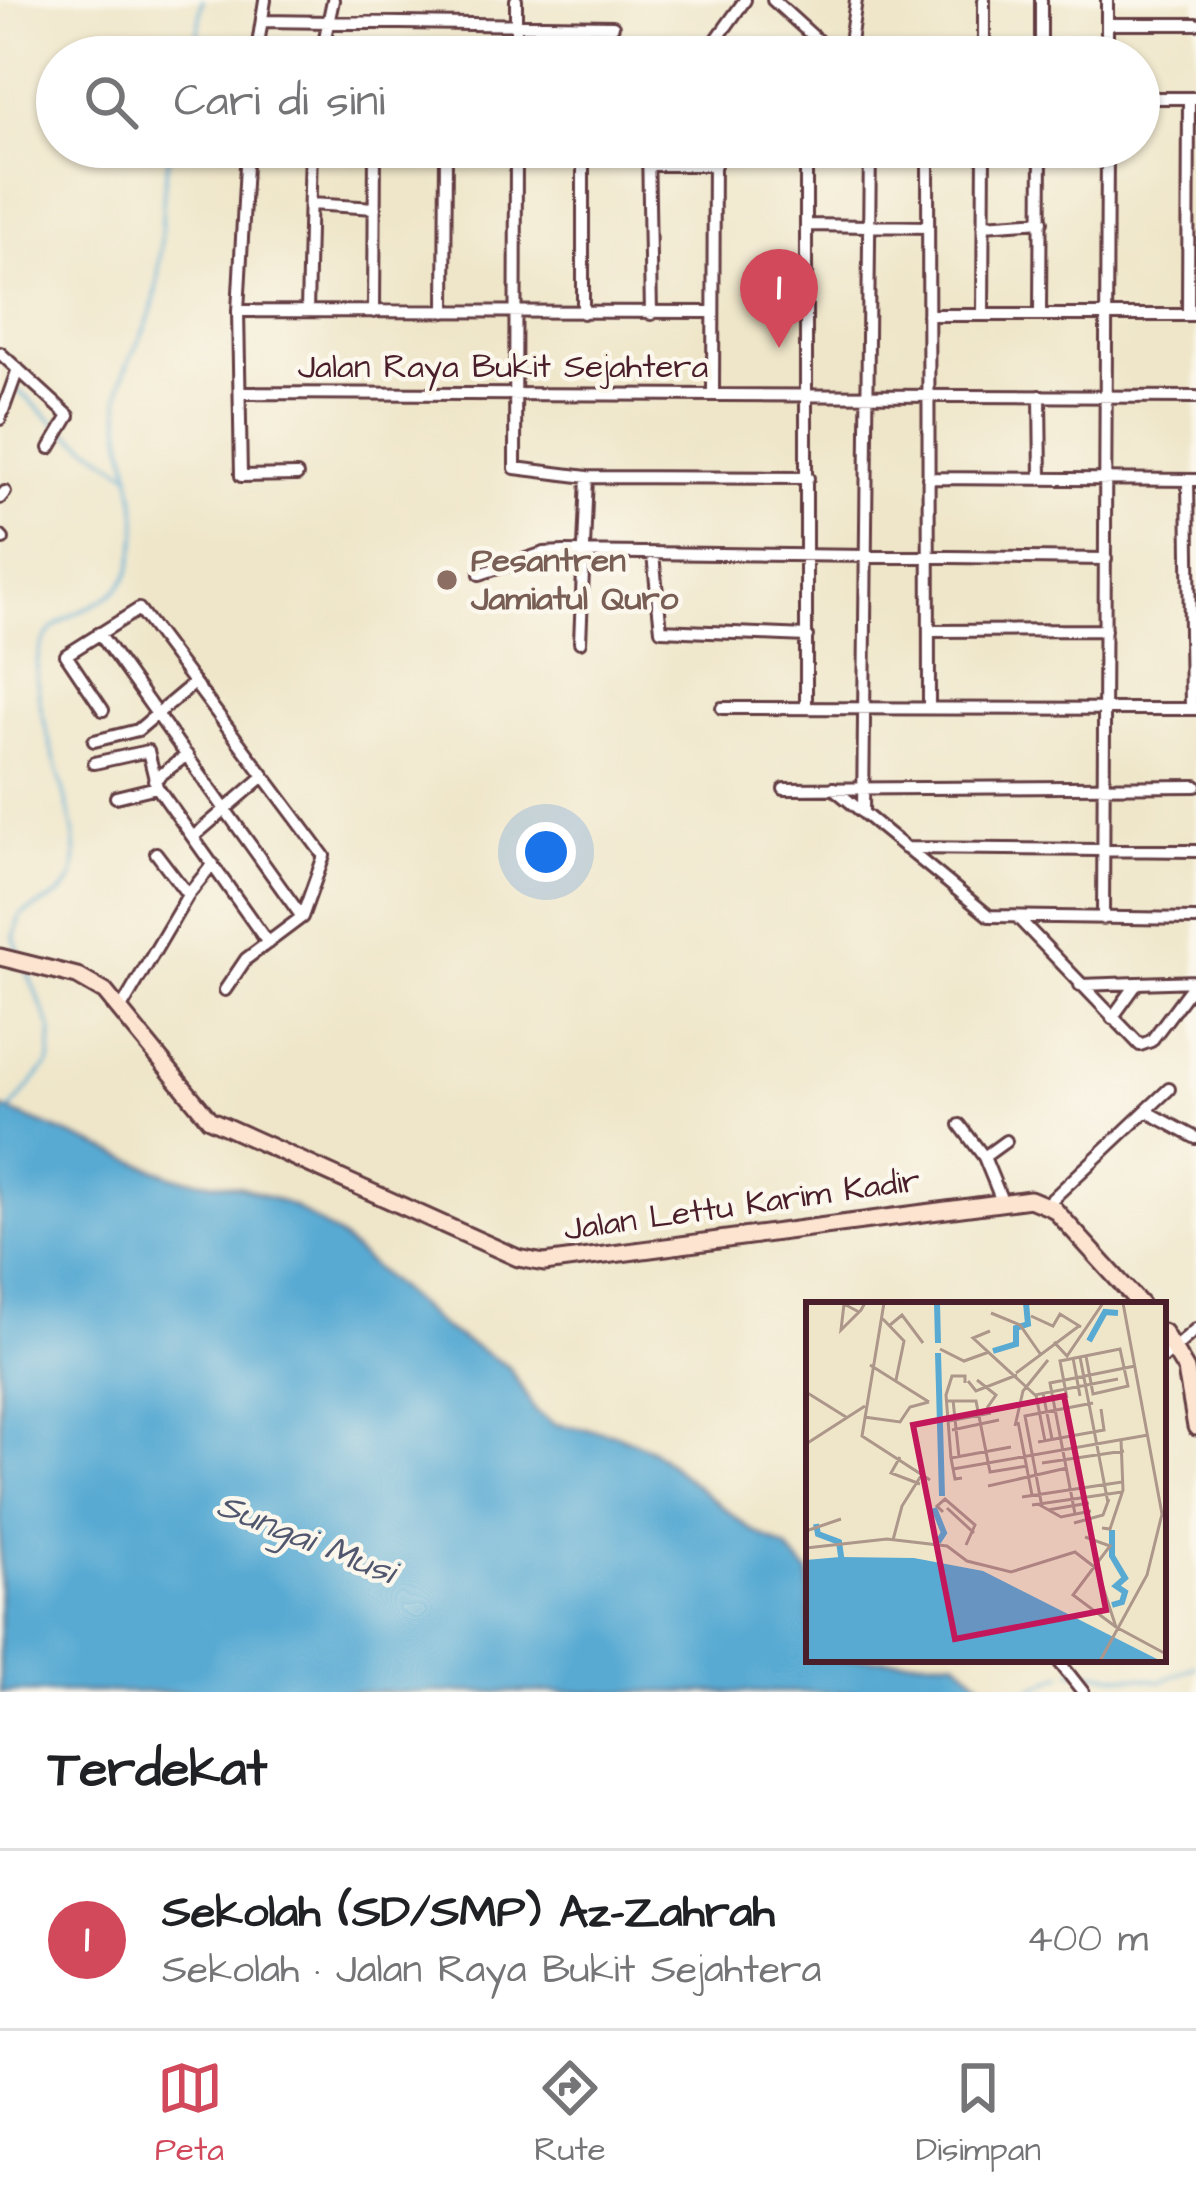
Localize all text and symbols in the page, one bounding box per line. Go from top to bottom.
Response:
search box [36,36,1160,168]
icon: search [78,69,144,135]
text: Cari di sini [174,71,385,133]
pin: 1 [740,249,818,348]
street label: Jalan Raya Bukit Sejahtera [298,344,709,391]
place label: Pesantren Jamiatul Quro [470,538,679,622]
marker: Pesantren Jamiatul Quro [434,567,460,593]
your location [516,822,576,882]
street label: Jalan Lettu Karim Kadir [561,1157,923,1253]
inset map [806,1302,1166,1662]
water label: Sungai Musi [209,1480,407,1600]
text: Terdekat [48,1735,267,1806]
text: Sekolah (SD/SMP) Az-Zahrah [162,1882,775,1944]
text: 1 [85,1913,90,1967]
text: 400 m [1026,1913,1148,1967]
text: Sekolah · Jalan Raya Bukit Sejahtera [162,1944,821,1998]
tab: Peta [155,2055,224,2173]
tab: Rute [534,2055,606,2173]
tab: Disimpan [916,2055,1041,2173]

